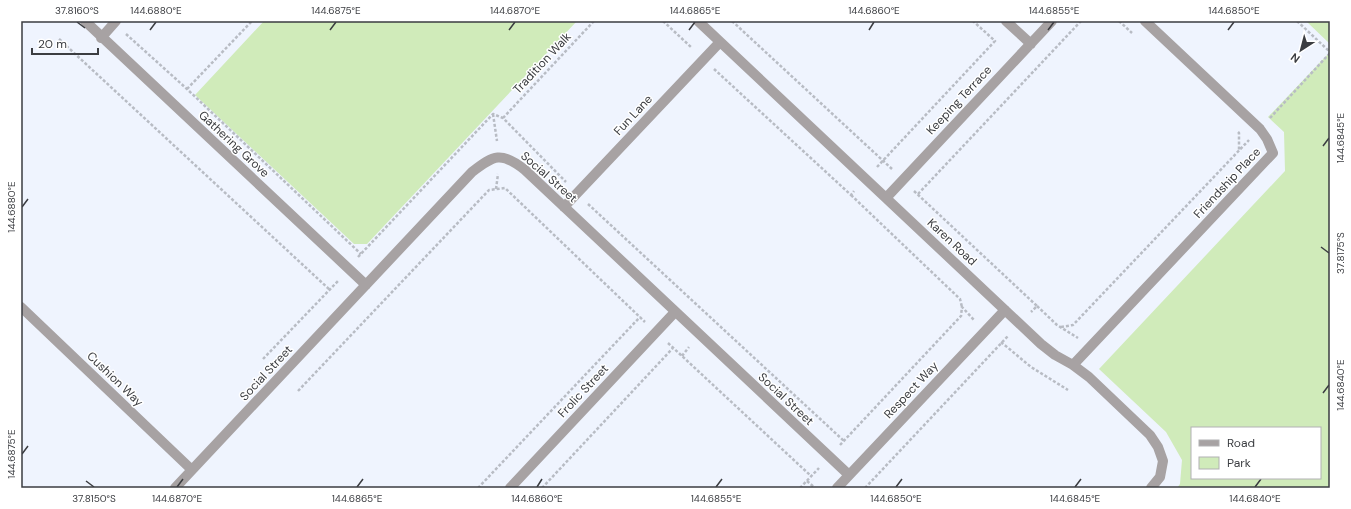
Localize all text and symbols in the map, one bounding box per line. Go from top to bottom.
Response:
text: 37.8160°S [55,4,99,17]
text: 144.6880°E [130,4,182,17]
text: 144.6875°E [311,4,361,17]
text: 144.6870°E [490,4,540,17]
text: 144.6865°E [670,4,721,17]
text: 144.6860°E [848,4,900,17]
text: 144.6855°E [1029,4,1080,17]
text: 144.6850°E [1208,4,1260,17]
street label: Tradition Walk [509,29,575,97]
scale bar [32,30,98,56]
north arrow [1281,30,1321,70]
text: 20 m [38,36,67,52]
text: N [1288,50,1302,66]
street label: Keeping Terrace [923,62,995,138]
street label: Fun Lane [610,91,656,139]
street label: Gathering Grove [195,107,273,181]
text: 144.6845°E [1334,112,1347,163]
street label: Friendship Place [1190,144,1264,222]
street label: Social Street [517,148,581,206]
text: 144.6880°E [5,181,18,233]
street label: Karen Road [924,215,980,269]
text: 37.8175°S [1334,232,1347,274]
street label: Social Street [236,342,296,404]
street label: Cushion Way [83,348,147,410]
street label: Respect Way [880,358,942,422]
text: 144.6840°E [1334,359,1347,411]
street label: Frolic Street [554,361,612,421]
street label: Social Street [755,369,817,429]
legend [1191,427,1321,479]
text: 144.6875°E [5,429,18,479]
text: Road [1227,435,1255,451]
text: Park [1227,455,1251,471]
text: 37.8150°S [72,492,116,505]
text: 144.6870°E [152,492,202,505]
text: 144.6865°E [332,492,383,505]
text: 144.6860°E [511,492,563,505]
text: 144.6855°E [691,492,742,505]
text: 144.6850°E [870,492,922,505]
text: 144.6845°E [1050,492,1101,505]
text: 144.6840°E [1229,492,1281,505]

